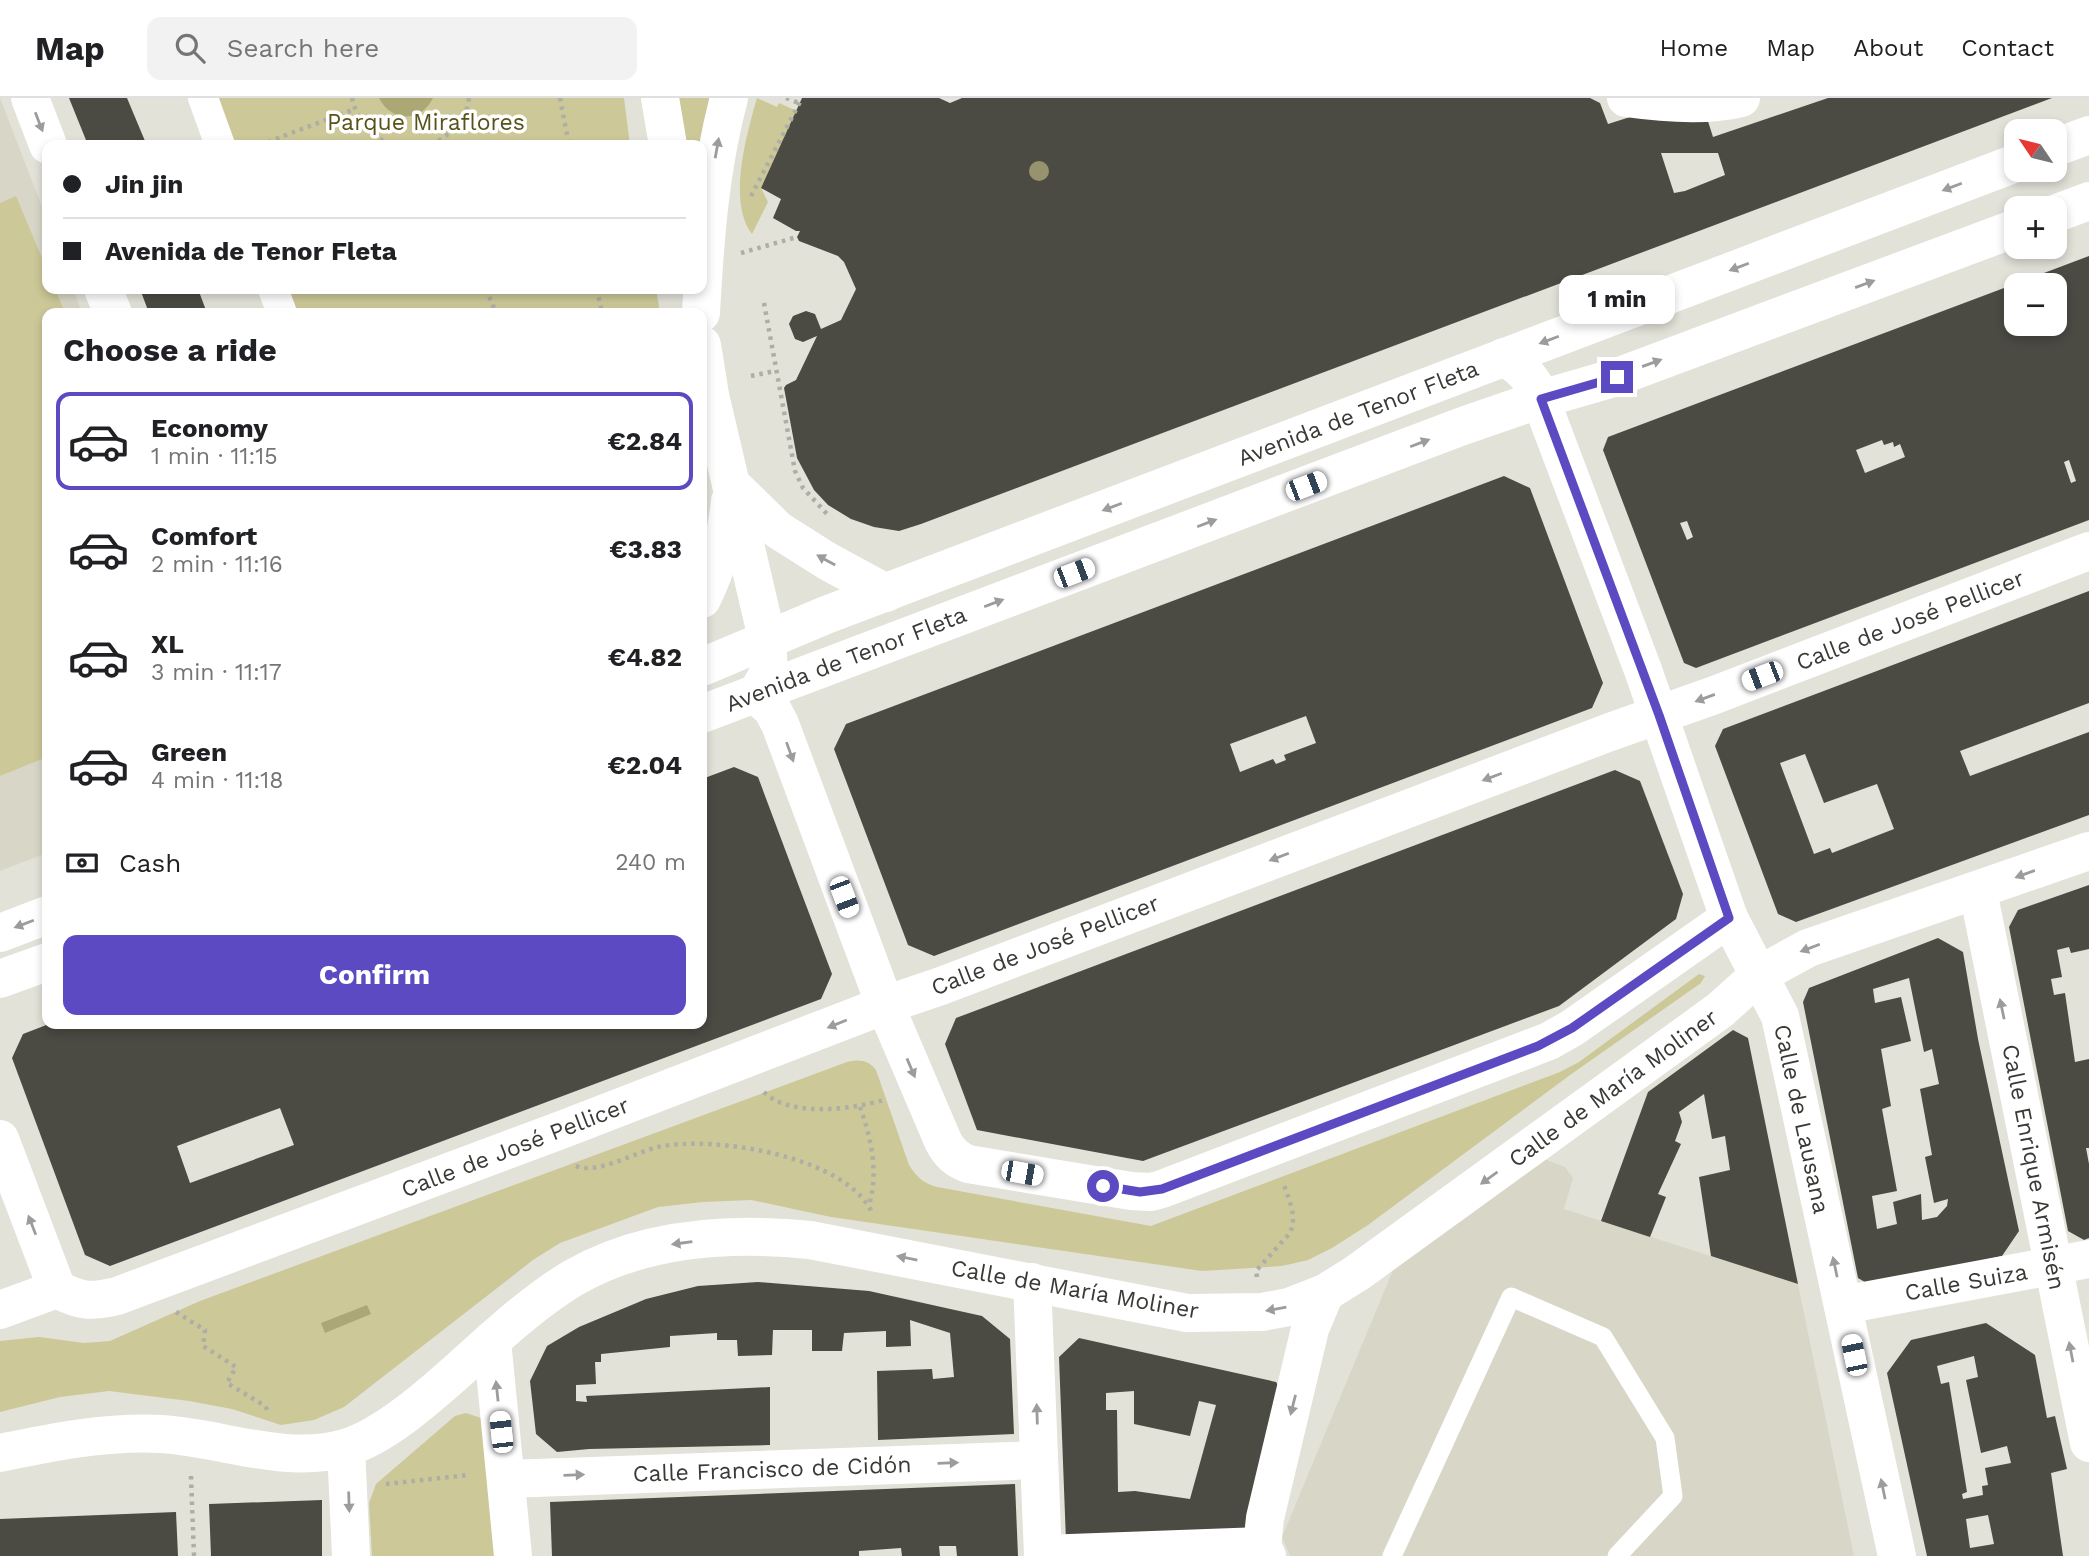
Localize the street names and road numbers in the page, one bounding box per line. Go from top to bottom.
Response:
street label: Avenida de Tenor Fleta [1234,355,1482,472]
street label: Calle de José Pellicer [1793,565,2028,676]
street label: Avenida de Tenor Fleta [722,601,970,718]
street label: Calle de José Pellicer [928,890,1163,1001]
street label: Calle de María Moliner [1504,1004,1723,1173]
street label: Calle de Lausana [1768,1022,1835,1216]
street label: Calle Enrique Armisén [1996,1042,2071,1292]
street label: Calle de José Pellicer [398,1092,633,1203]
street label: Calle de María Moliner [949,1254,1201,1325]
street label: Calle Suiza [1903,1258,2030,1307]
street label: Calle Francisco de Cidón [632,1451,912,1488]

